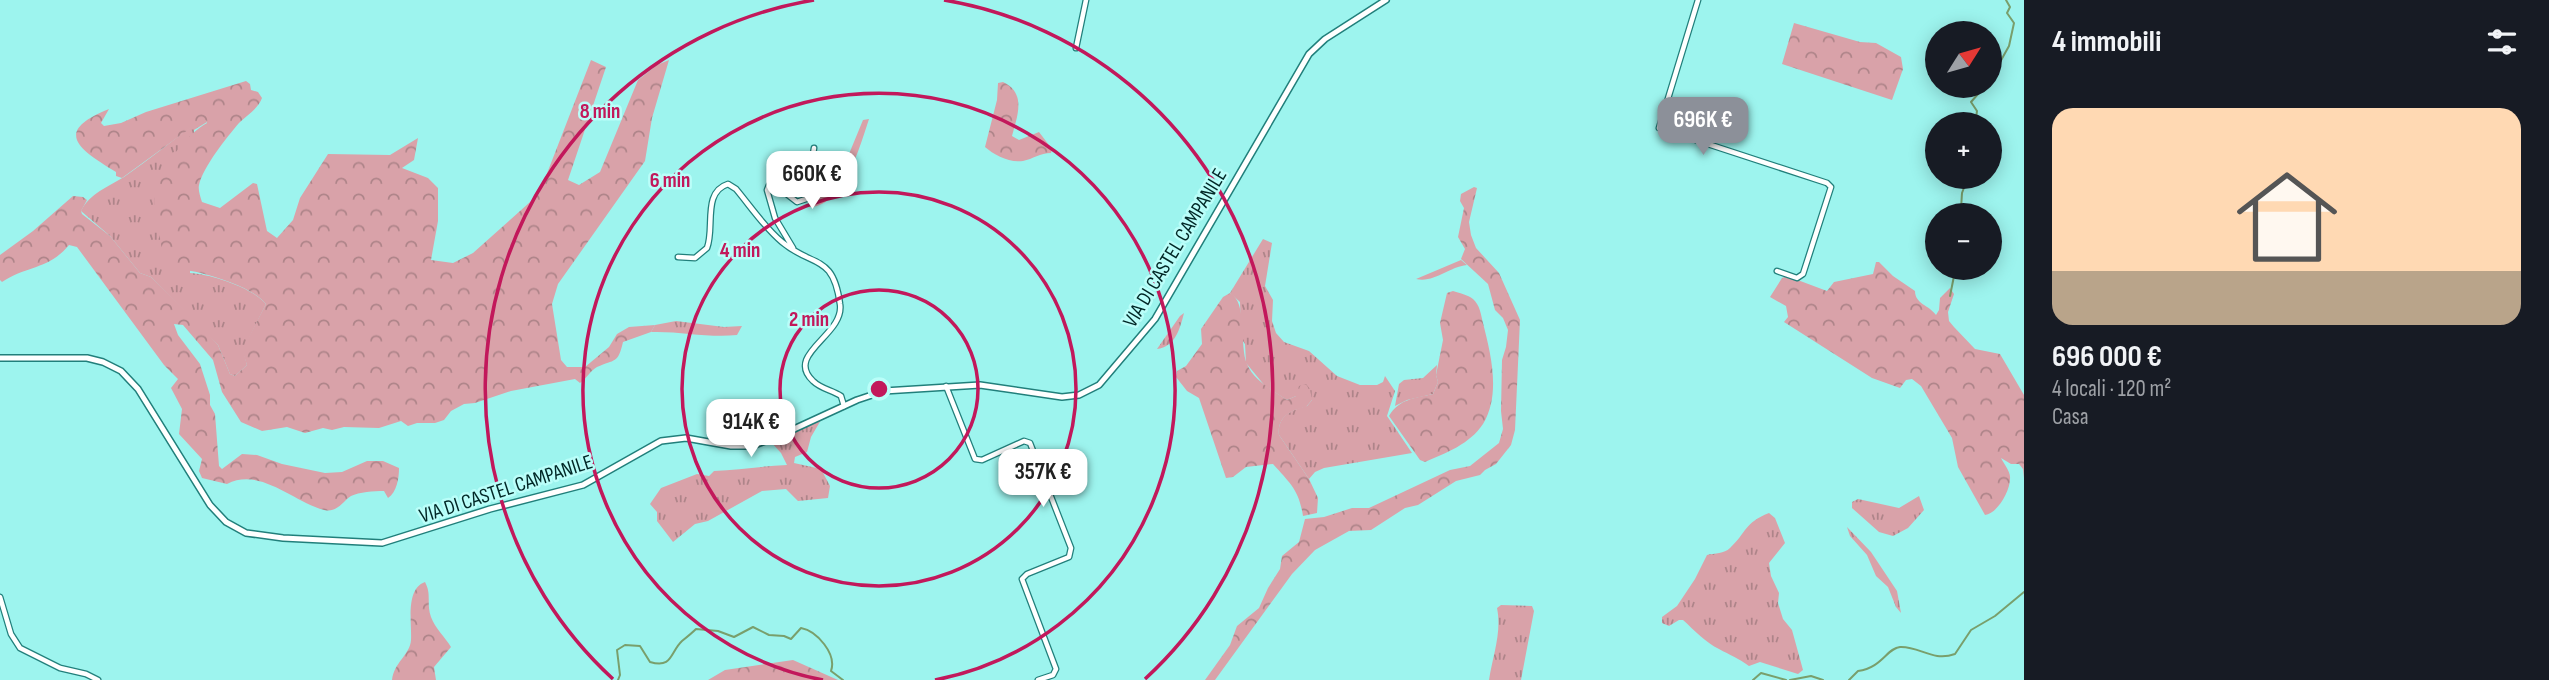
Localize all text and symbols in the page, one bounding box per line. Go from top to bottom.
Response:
north arrow [1925,21,2002,98]
map controls [1925,21,2002,280]
icon: filters [2483,23,2521,61]
text: 4 immobili [2052,24,2161,60]
pin: 696K € [1646,97,1760,157]
text: 8 min [580,99,620,124]
text: 696K € [1673,106,1733,134]
button: + [1925,112,2002,189]
pin: 660K € [755,152,869,211]
icon: home [2224,154,2350,280]
text: 660K € [782,160,842,188]
street label: VIA DI CASTEL CAMPANILE [1118,164,1232,332]
text: 6 min [650,168,690,193]
button: − [1925,203,2002,280]
text: 4 min [720,238,760,263]
text: 2 min [789,307,829,332]
text: 696 000 € [2052,339,2162,375]
text: 4 locali · 120 m² [2052,375,2171,403]
centre of rings [867,377,891,401]
pin: 914K € [694,400,808,459]
text: Casa [2052,403,2089,431]
text: 914K € [722,408,780,436]
street label: VIA DI CASTEL CAMPANILE [416,449,596,529]
pin: 357K € [986,449,1100,509]
text: 357K € [1014,458,1072,486]

